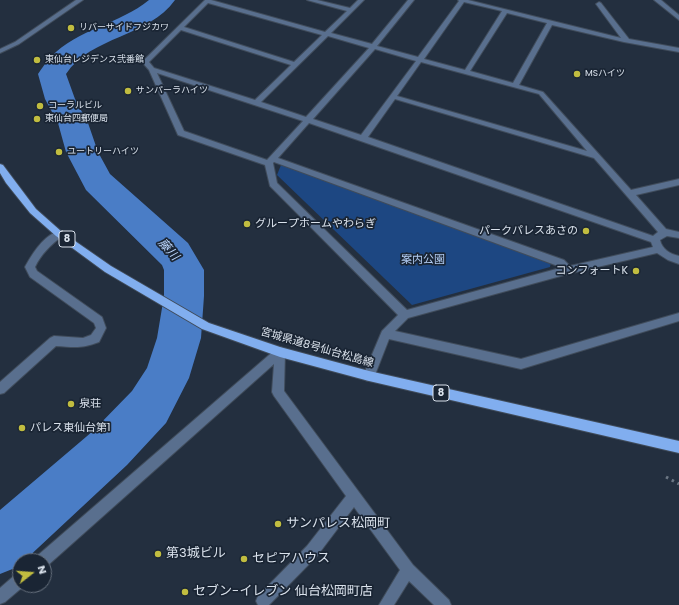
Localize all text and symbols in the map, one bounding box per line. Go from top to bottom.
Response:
marker: リバーサイドフジカワ [66,23,76,33]
place label: リバーサイドフジカワ [79,23,169,33]
marker: 東仙台レジデンス弐番館 [32,55,42,65]
place label: 東仙台レジデンス弐番館 [45,55,144,65]
marker: MSハイツ [572,69,582,79]
place label: MSハイツ [585,69,625,79]
marker: サンパーラハイツ [123,86,133,96]
place label: サンパーラハイツ [136,86,208,96]
marker: コーラルビル [35,101,45,111]
place label: コーラルビル [48,101,102,111]
marker: 東仙台四郵便局 [32,114,42,124]
place label: 東仙台四郵便局 [45,114,108,124]
marker: ユートリーハイツ [54,147,64,157]
place label: ユートリーハイツ [67,147,139,157]
place label: グループホームやわらぎ [255,217,376,231]
marker: グループホームやわらぎ [242,219,252,229]
place label: パークパレスあさの [479,224,578,238]
marker: パークパレスあさの [581,226,591,236]
road number: 8 [59,231,75,247]
water label: 藤川 [155,236,181,264]
park label: 案内公園 [401,253,445,267]
place label: コンフォートK [555,264,628,278]
marker: コンフォートK [631,266,641,276]
street label: 宮城県道8号仙台松島線 [259,326,375,370]
road number: 8 [433,385,449,401]
place label: 泉荘 [79,397,101,411]
marker: 泉荘 [66,399,76,409]
place label: パレス東仙台第1 [30,421,111,435]
marker: パレス東仙台第1 [17,423,27,433]
place label: サンパレス松岡町 [286,516,390,532]
marker: サンパレス松岡町 [273,519,283,529]
place label: 第3城ビル [166,546,226,562]
marker: 第3城ビル [153,549,163,559]
place label: セピアハウス [252,551,330,567]
north arrow [12,553,52,593]
marker: セピアハウス [239,554,249,564]
text: N [34,563,51,576]
place label: セブン-イレブン 仙台松岡町店 [193,584,373,600]
marker: セブン-イレブン 仙台松岡町店 [180,587,190,597]

